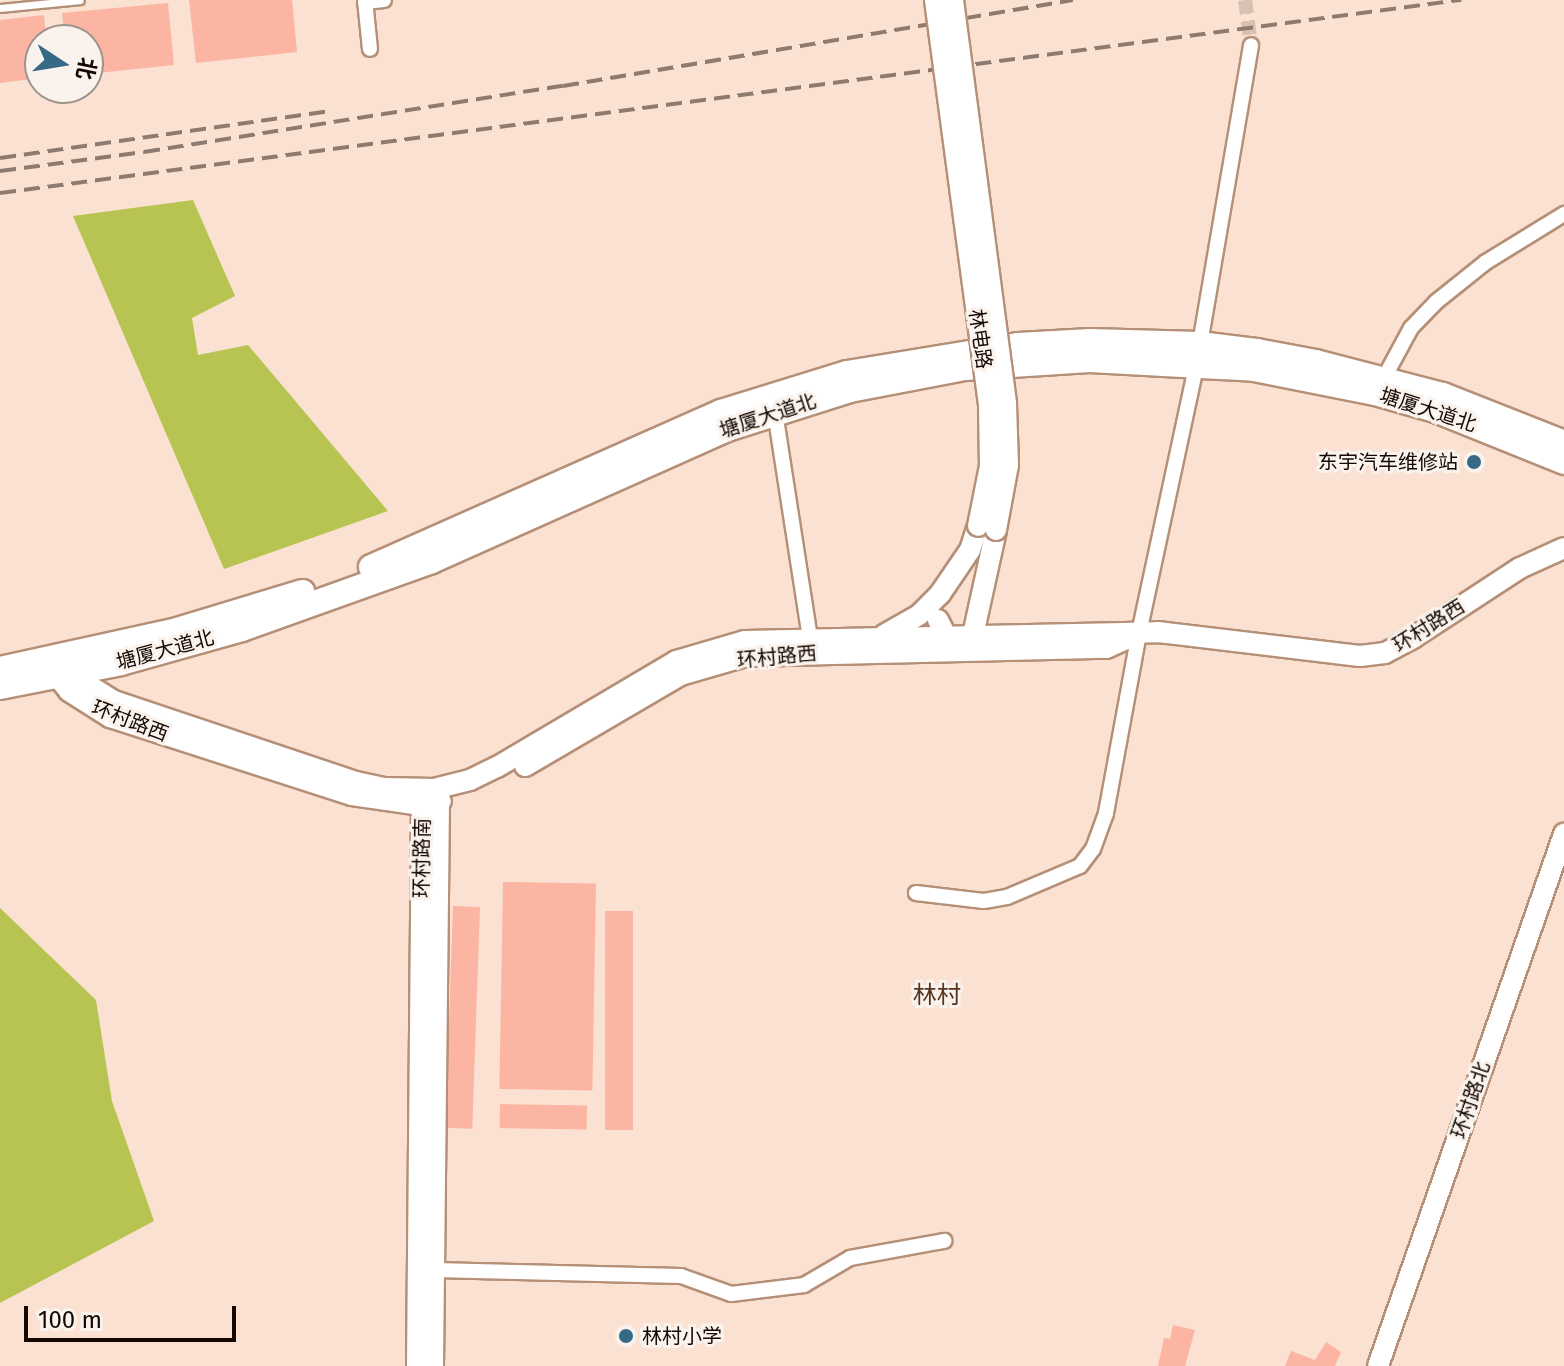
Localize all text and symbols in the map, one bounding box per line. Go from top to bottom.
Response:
north arrow [24,24,104,104]
text: 北 [71,55,102,82]
street label: 林电路 [964,308,996,370]
street label: 塘厦大道北 [1377,383,1479,437]
street label: 塘厦大道北 [717,389,819,443]
place label: 东宇汽车维修站 [1318,450,1458,474]
marker: 东宇汽车维修站 [1465,453,1483,471]
street label: 环村路西 [1389,595,1469,657]
street label: 塘厦大道北 [114,625,216,675]
street label: 环村路西 [736,642,818,672]
street label: 环村路西 [88,695,172,747]
street label: 环村路南 [409,818,435,898]
district label: 林村 [913,982,961,1010]
street label: 环村路北 [1447,1058,1495,1142]
scale bar [28,1290,240,1340]
text: 100 m [38,1306,102,1334]
place label: 林村小学 [642,1324,722,1348]
marker: 林村小学 [617,1327,635,1345]

